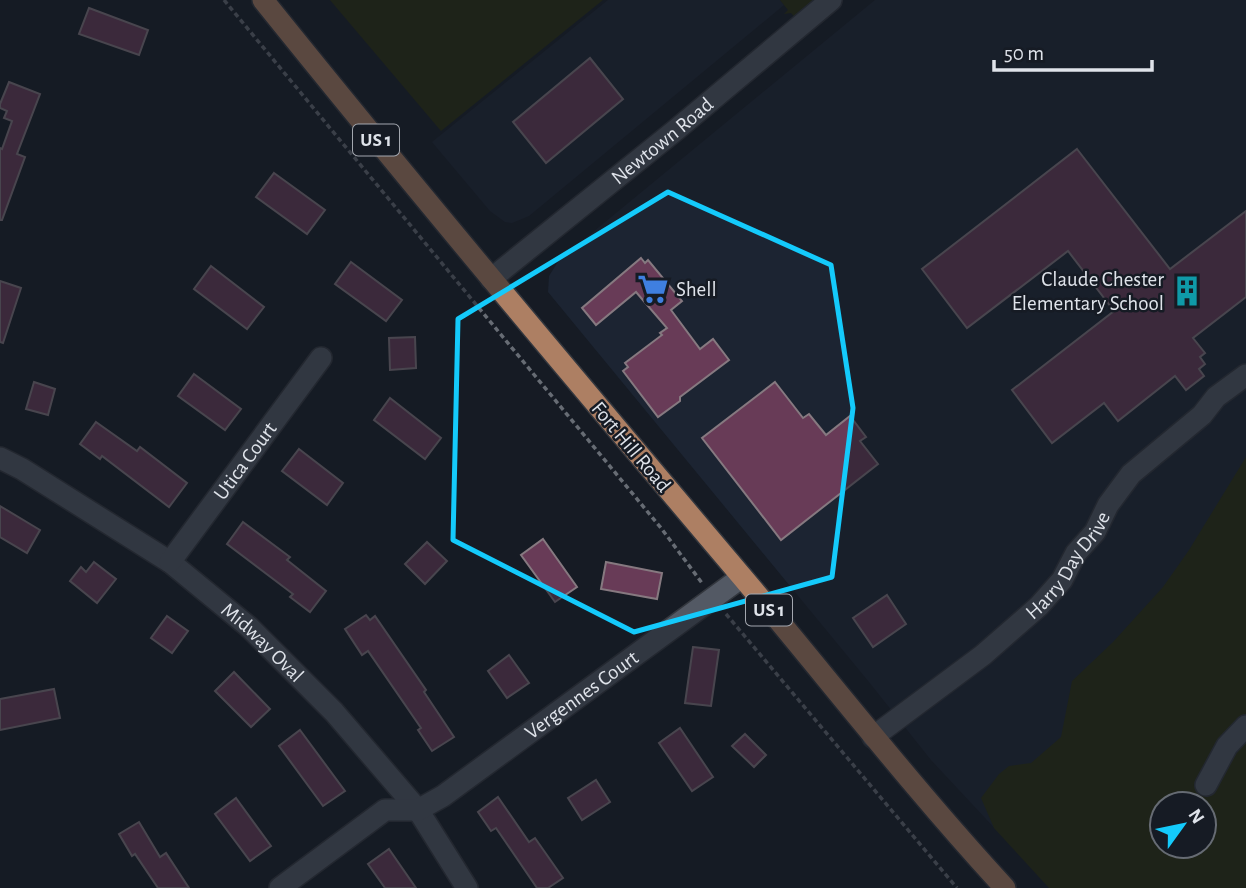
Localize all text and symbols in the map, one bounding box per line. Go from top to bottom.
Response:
scale bar [994,28,1152,72]
text: 50 m [1004,43,1044,64]
street label: Newtown Road [607,93,717,188]
road number: US 1 [353,124,399,156]
place label: Claude Chester Elementary School [1012,269,1164,314]
supermarket icon: Shell [636,272,670,306]
building icon: Claude Chester Elementary School [1170,274,1204,308]
place label: Shell [676,279,717,300]
street label: Fort Hill Road [587,398,675,496]
street label: Utica Court [210,418,281,503]
street label: Harry Day Drive [1022,508,1114,623]
road number: US 1 [746,594,792,625]
street label: Midway Oval [217,598,308,686]
street label: Vergennes Court [521,646,642,743]
north arrow [1148,790,1218,860]
text: N [1184,806,1208,827]

